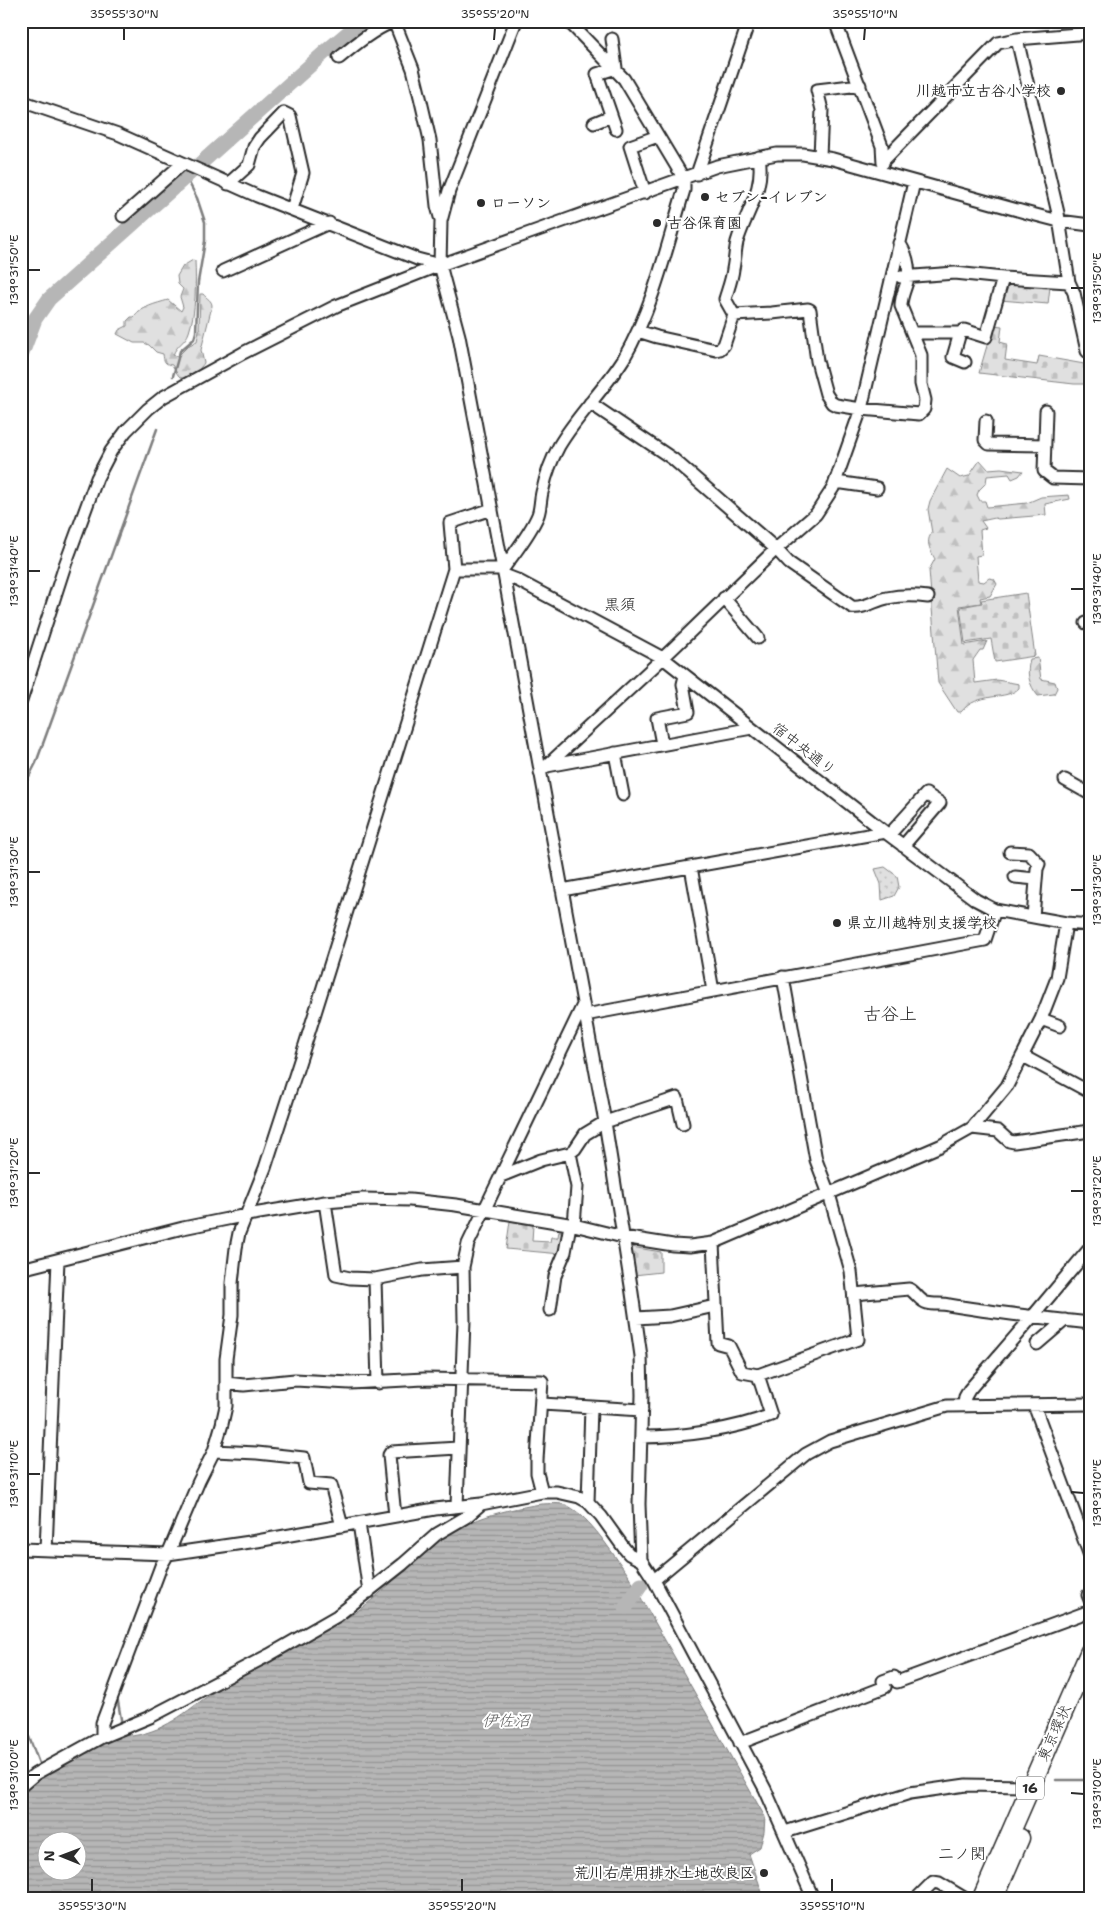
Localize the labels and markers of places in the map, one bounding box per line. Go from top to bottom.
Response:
place label: 川越市立古谷小学校 [916,81,1051,101]
marker: 川越市立古谷小学校 [1055,85,1067,97]
place label: セブン-イレブン [715,187,828,207]
marker: セブン-イレブン [699,191,711,203]
place label: ローソン [491,193,551,213]
marker: ローソン [475,197,487,209]
place label: 古谷保育園 [667,213,742,233]
marker: 古谷保育園 [651,217,663,229]
place label: 県立川越特別支援学校 [847,913,997,933]
marker: 県立川越特別支援学校 [831,917,843,929]
place label: 荒川右岸用排水土地改良区 [574,1863,754,1883]
marker: 荒川右岸用排水土地改良区 [758,1867,770,1879]

